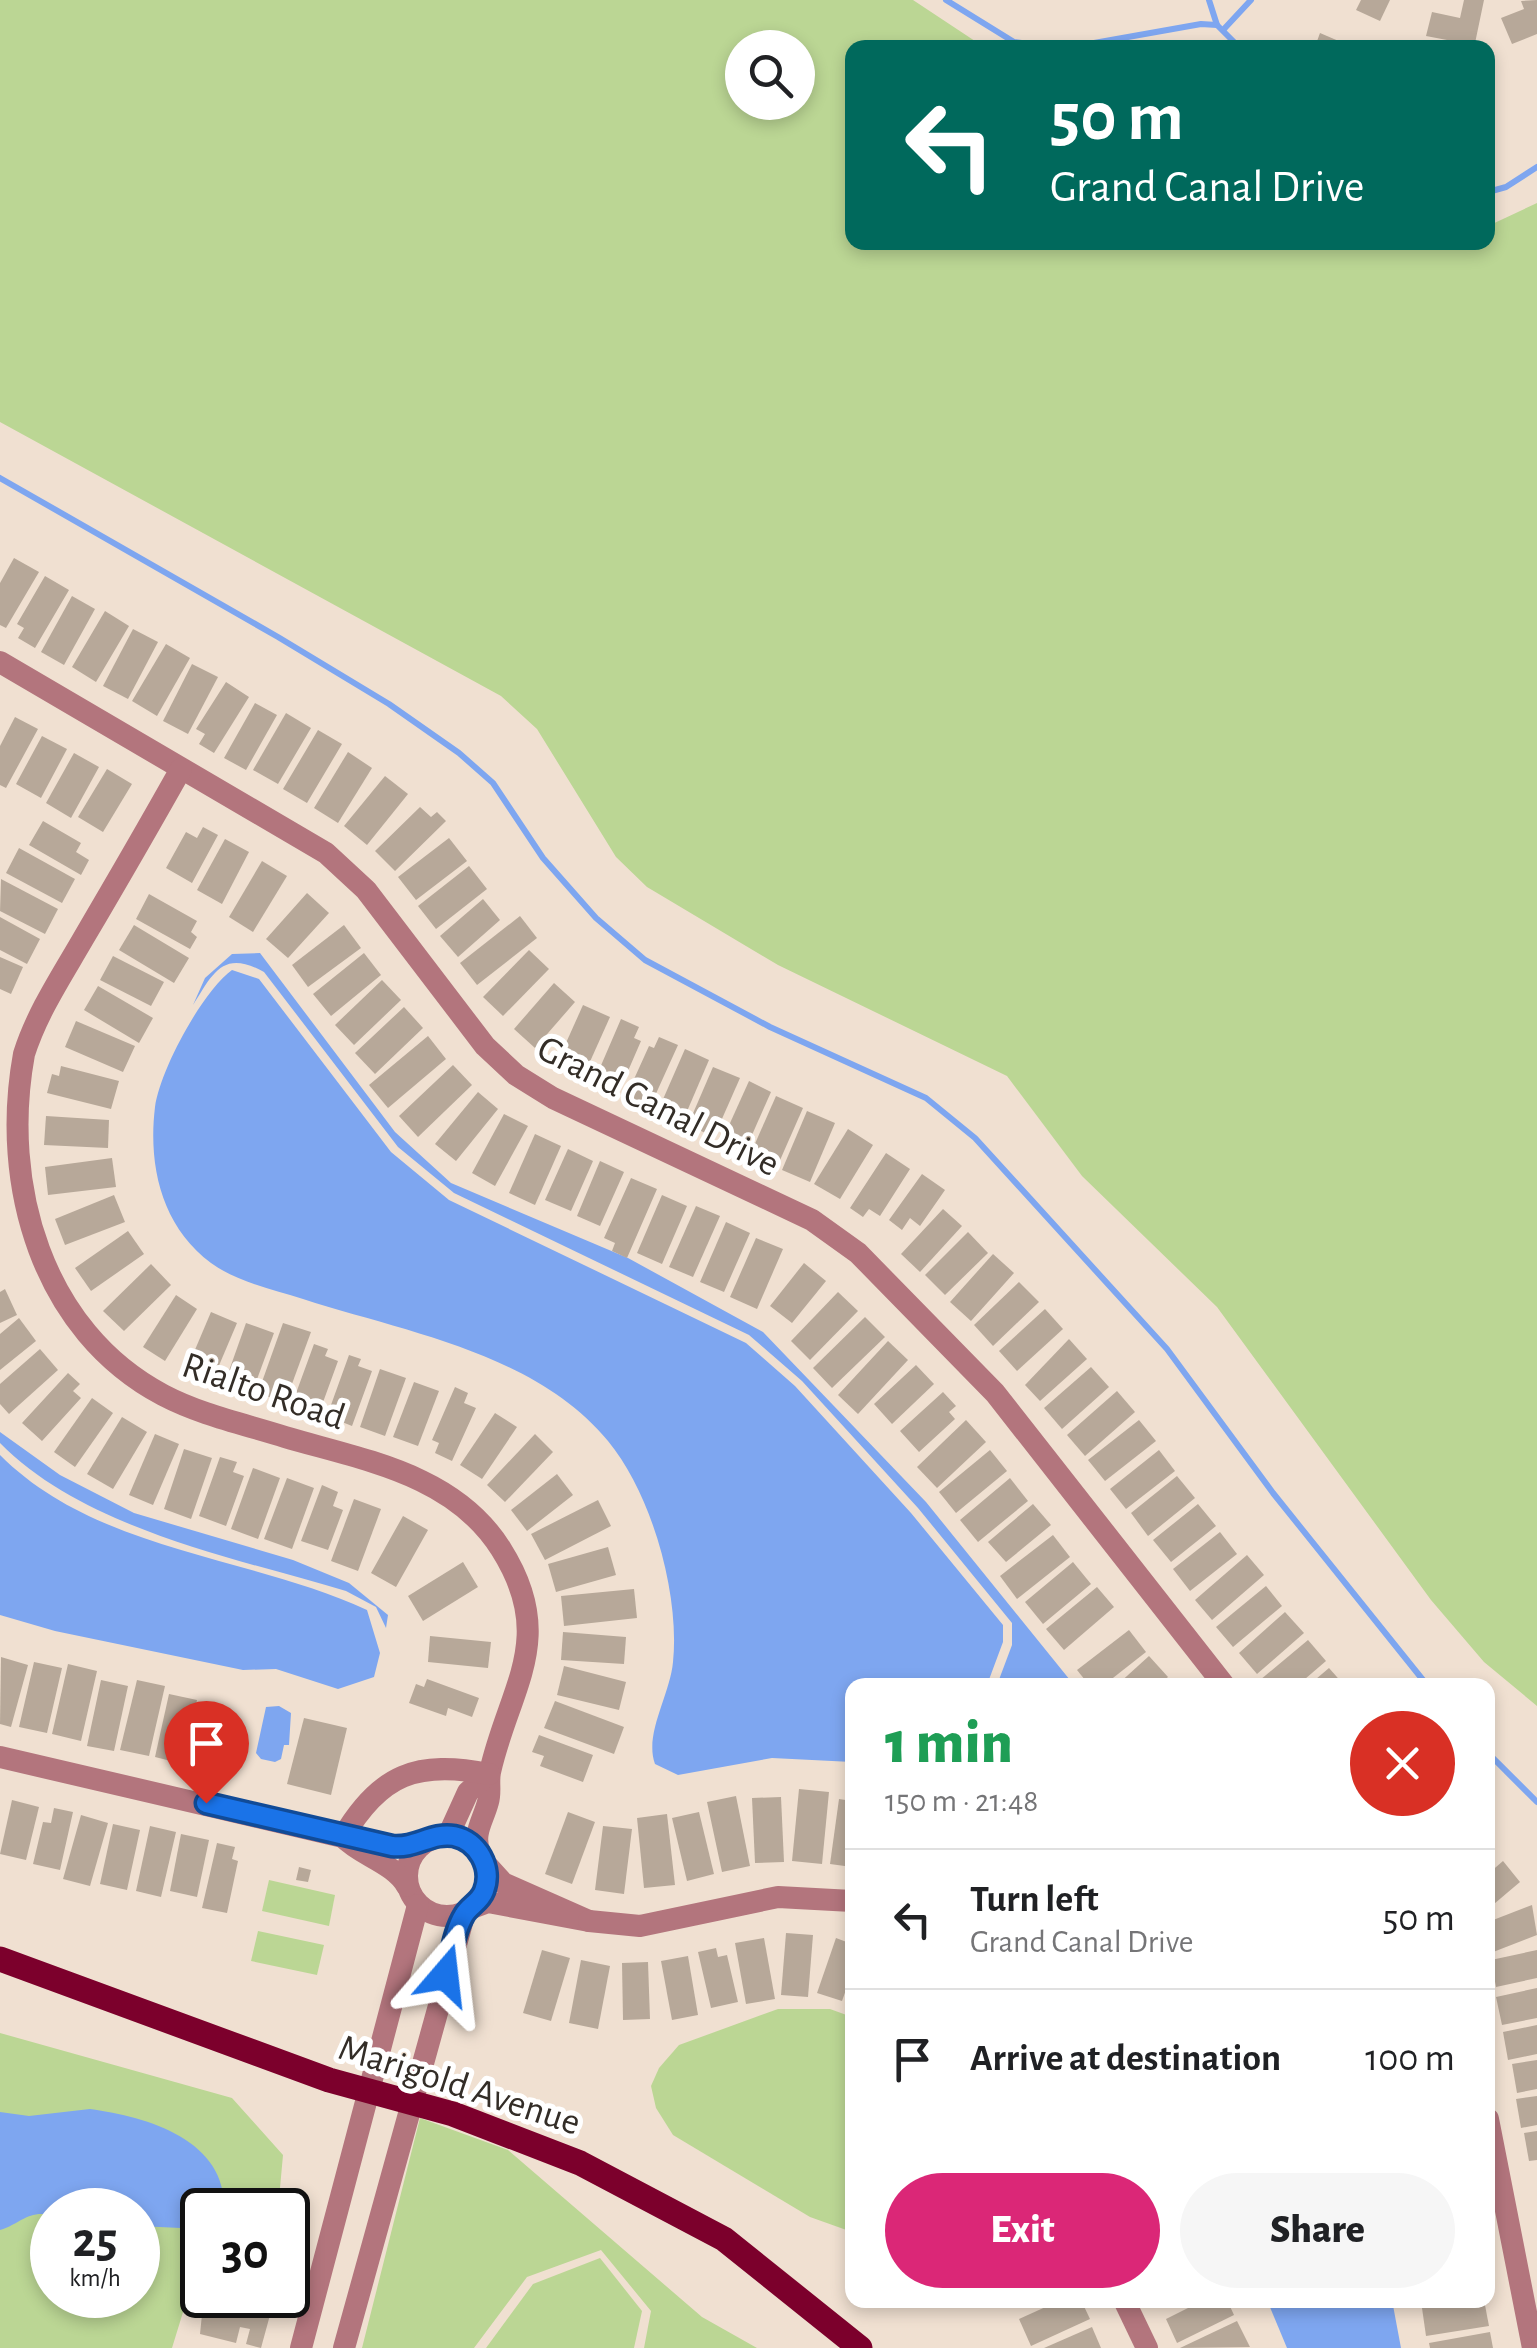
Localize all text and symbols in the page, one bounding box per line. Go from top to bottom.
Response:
map controls [725,30,815,120]
button: search [725,30,815,120]
icon: left [885,80,1015,210]
text: 50 m [1050,83,1184,153]
text: Grand Canal Drive [1050,165,1364,210]
street label: Grand Canal Drive [531,1030,785,1184]
street label: Rialto Road [177,1346,350,1437]
pin [164,1701,249,1804]
button: close [1350,1711,1455,1816]
text: 1 min [885,1714,1013,1774]
icon: arrive [179,1716,234,1771]
text: 150 m · 21:48 [885,1785,1039,1817]
text: Turn left [970,1881,1098,1919]
icon: left [885,1892,940,1947]
text: 50 m [1382,1900,1455,1938]
position arrow [393,1923,497,2027]
text: Grand Canal Drive [970,1926,1194,1958]
street label: Marigold Avenue [334,2029,585,2143]
icon: arrive [885,2032,940,2087]
text: Arrive at destination [970,2040,1281,2078]
text: 100 m [1365,2040,1455,2078]
button: Exit [885,2173,1160,2288]
button: Share [1180,2173,1455,2288]
speed limit sign: 30 [180,2188,310,2318]
text: 25 [72,2216,118,2266]
text: km/h [69,2266,121,2291]

